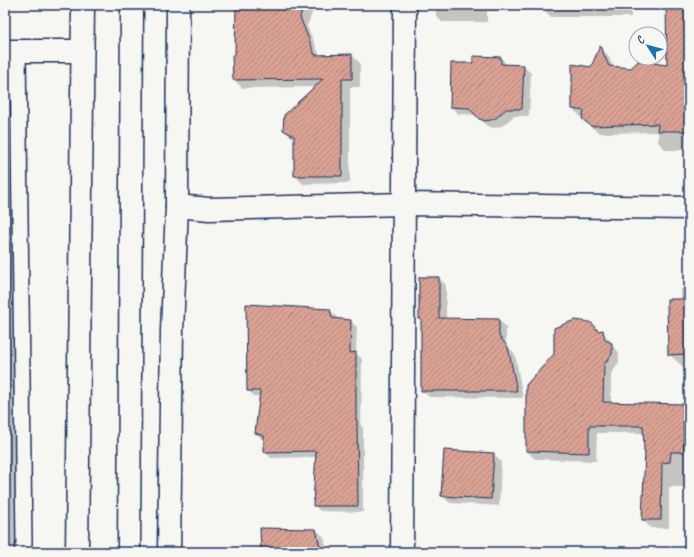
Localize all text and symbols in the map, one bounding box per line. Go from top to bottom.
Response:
north arrow [628,26,668,66]
text: С [633,33,648,46]

